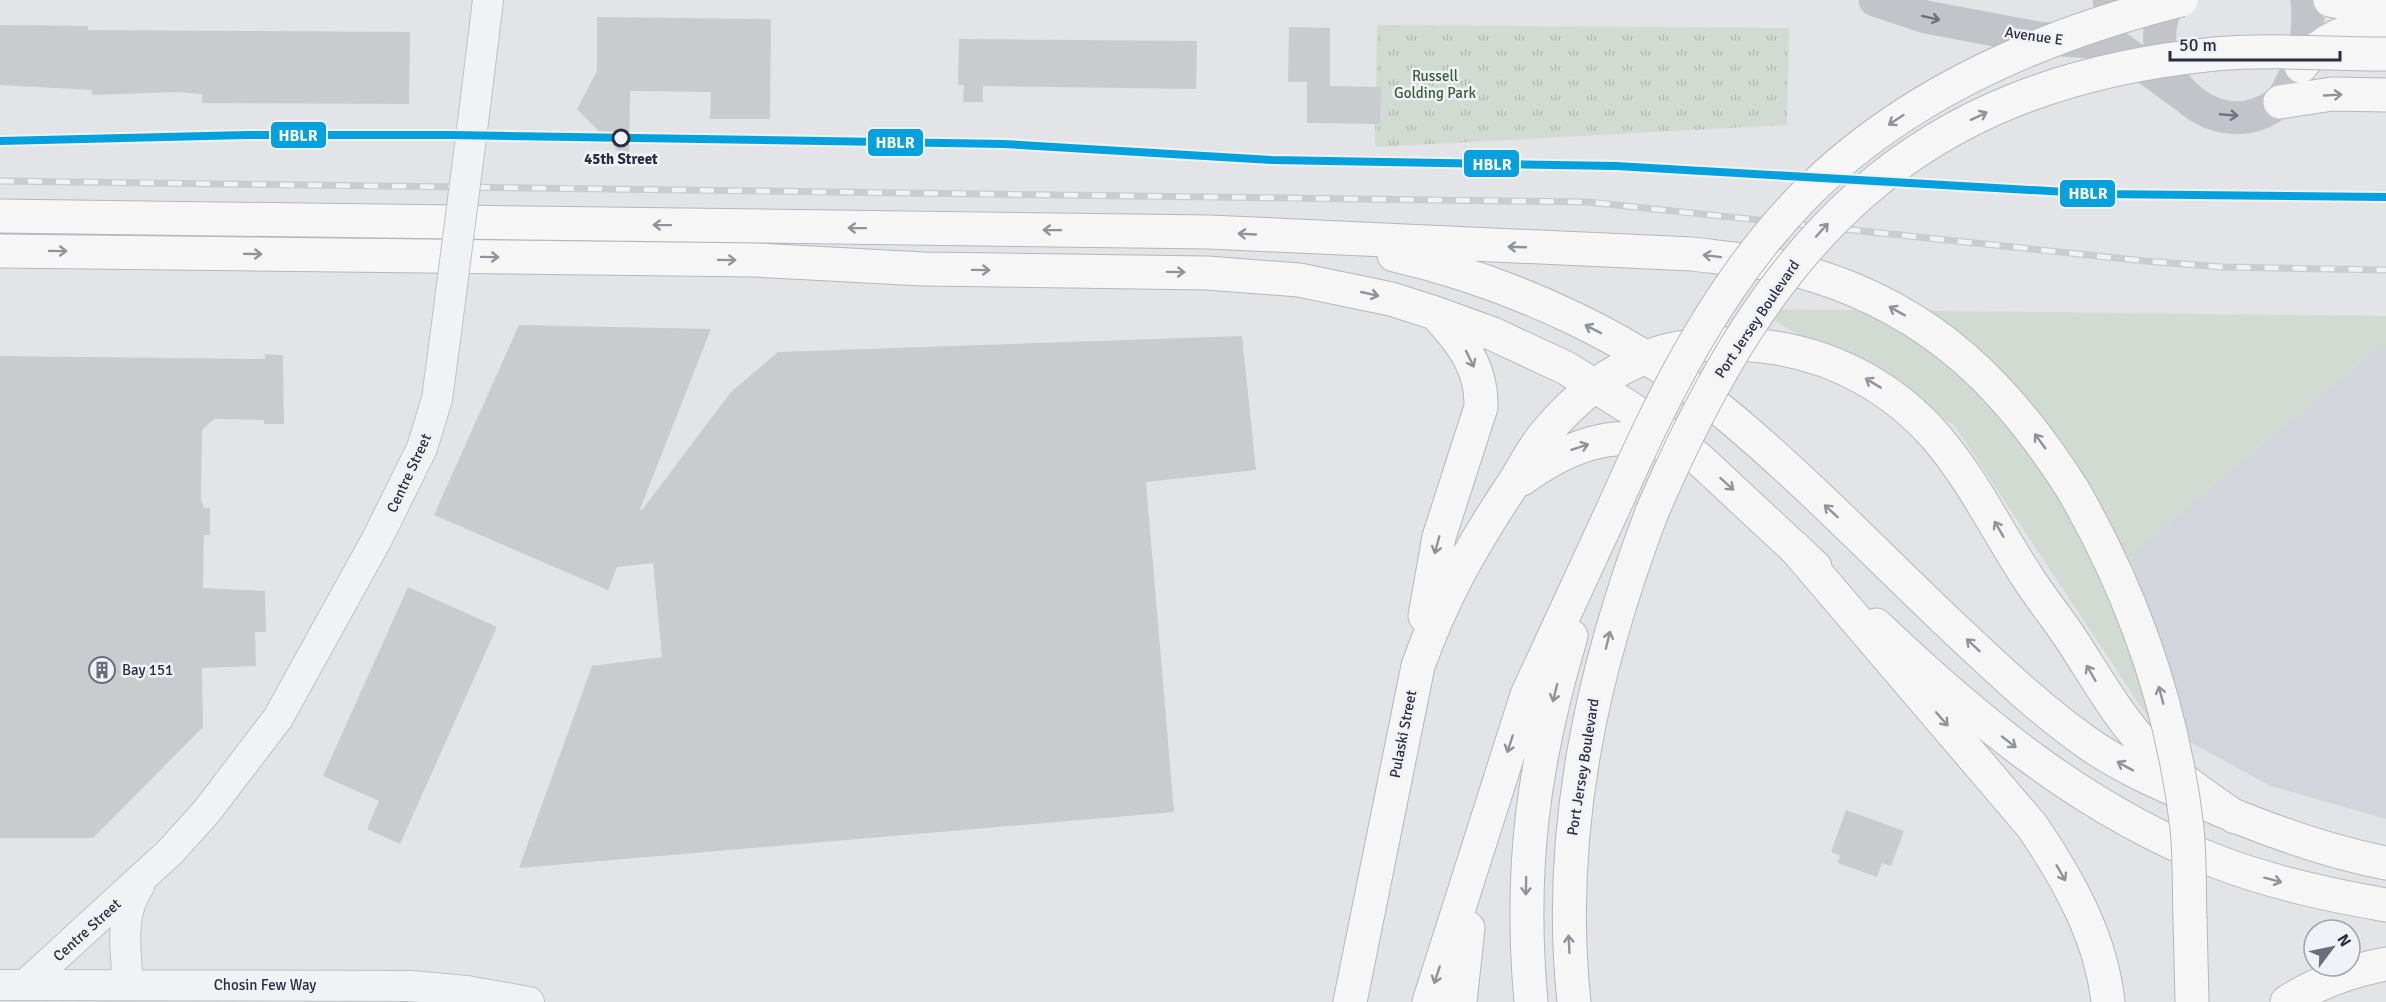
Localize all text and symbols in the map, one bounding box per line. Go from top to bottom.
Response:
one-way arrow [1921,12,1940,24]
street label: Avenue E [2004,23,2064,49]
scale bar [2170,24,2340,62]
text: 50 m [2179,34,2217,56]
park label: Russell Golding Park [1394,67,1476,102]
one-way arrow [2322,89,2342,100]
one-way arrow [1970,110,1988,122]
one-way arrow [2219,110,2239,121]
one-way arrow [1889,114,1905,126]
line badge: HBLR [270,121,327,149]
text: HBLR [278,126,318,146]
line badge: HBLR [867,128,924,157]
marker: 45th Street [612,129,630,147]
text: HBLR [875,133,915,153]
line badge: HBLR [1463,149,1520,178]
place label: 45th Street [584,150,658,168]
text: HBLR [1472,155,1512,175]
line badge: HBLR [2059,179,2116,208]
text: HBLR [2068,184,2108,204]
one-way arrow [653,219,673,231]
one-way arrow [848,222,868,233]
one-way arrow [1815,222,1829,237]
one-way arrow [1043,224,1063,236]
one-way arrow [1238,228,1258,240]
one-way arrow [1508,241,1528,252]
one-way arrow [48,246,68,257]
one-way arrow [243,248,263,260]
one-way arrow [1702,250,1722,261]
one-way arrow [480,251,500,263]
one-way arrow [717,254,737,266]
street label: Port Jersey Boulevard [1711,256,1803,382]
one-way arrow [971,264,991,276]
one-way arrow [1166,266,1186,278]
one-way arrow [1360,289,1379,301]
one-way arrow [1889,305,1906,317]
one-way arrow [1584,323,1602,334]
one-way arrow [1465,349,1477,367]
one-way arrow [1865,376,1882,388]
street label: Centre Street [383,431,435,515]
one-way arrow [2034,433,2047,449]
one-way arrow [1570,440,1589,451]
one-way arrow [1719,477,1734,491]
one-way arrow [1824,504,1839,518]
one-way arrow [1992,521,2004,538]
one-way arrow [1431,535,1443,554]
one-way arrow [1603,631,1614,650]
one-way arrow [1965,638,1980,652]
building icon: Bay 151 [87,655,117,685]
place label: Bay 151 [122,661,173,679]
one-way arrow [2085,665,2097,682]
one-way arrow [1549,684,1560,703]
one-way arrow [2154,686,2166,705]
street label: Pulaski Street [1386,689,1420,779]
street label: Port Jersey Boulevard [1563,697,1603,837]
one-way arrow [1935,711,1949,726]
one-way arrow [1504,734,1515,753]
one-way arrow [2001,735,2017,748]
one-way arrow [2117,760,2134,772]
one-way arrow [2056,864,2068,881]
one-way arrow [1520,875,1532,895]
one-way arrow [2263,875,2282,886]
street label: Centre Street [49,895,125,965]
north arrow [2302,918,2362,978]
text: N [2332,931,2355,951]
one-way arrow [1563,934,1574,954]
one-way arrow [1431,965,1442,984]
street label: Chosin Few Way [214,976,316,994]

